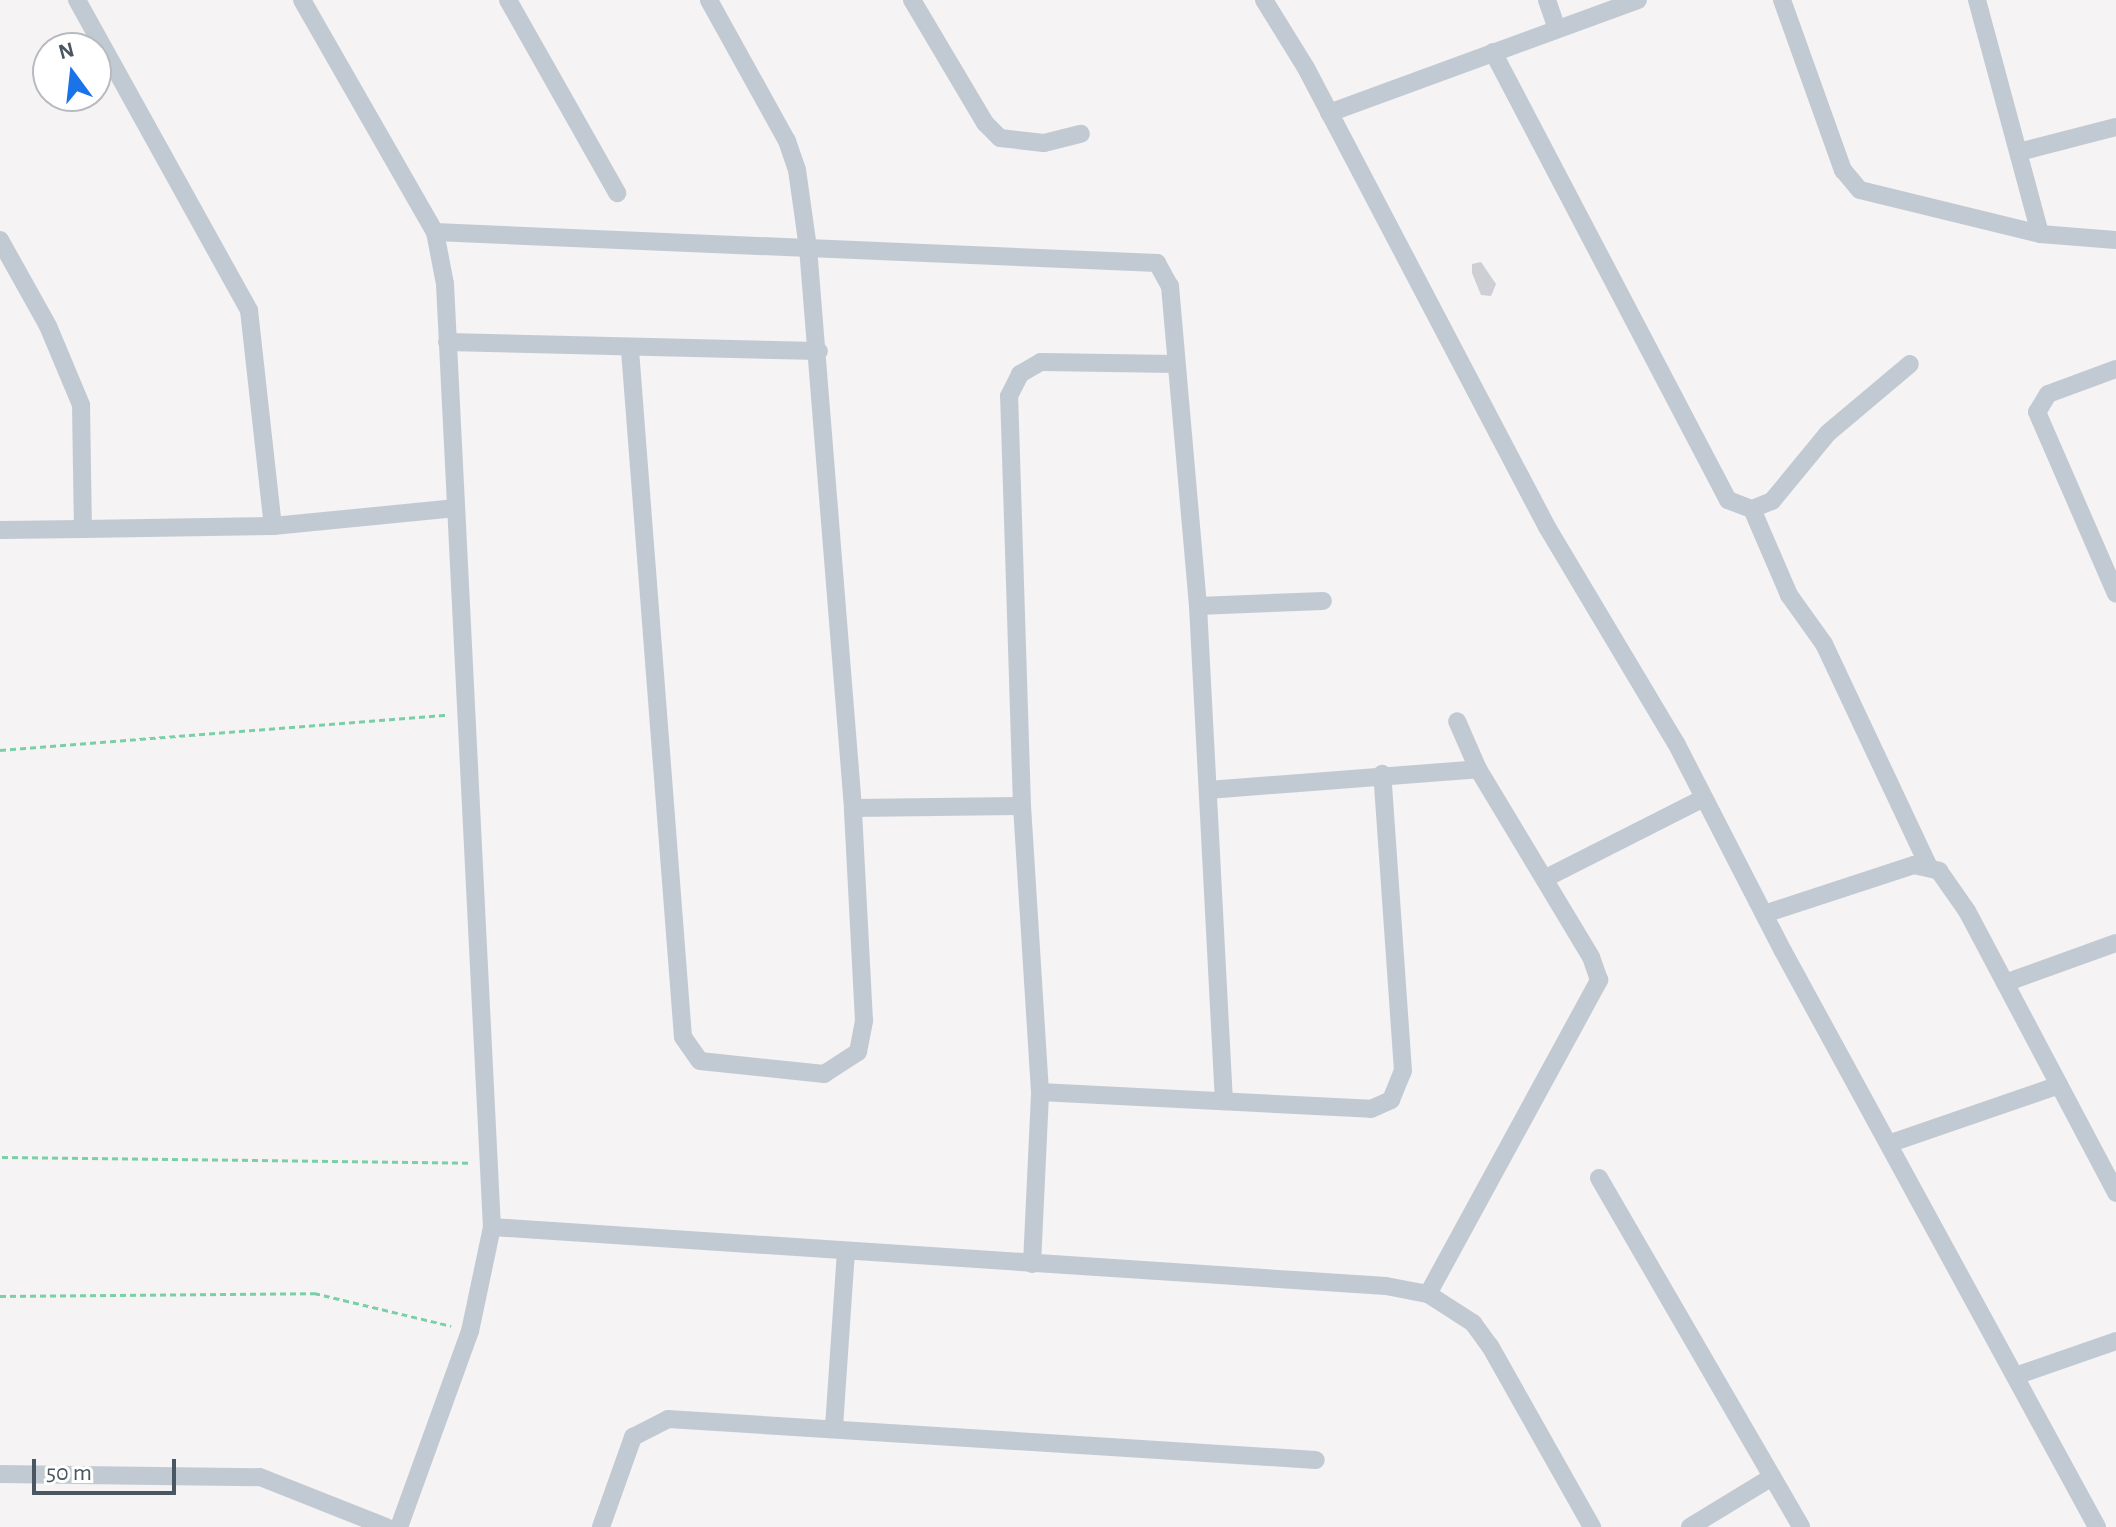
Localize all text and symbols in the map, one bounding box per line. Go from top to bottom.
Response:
north arrow [32,32,112,112]
text: N [56,38,77,63]
scale bar [36,1443,180,1493]
text: 50 m [46,1461,92,1485]

